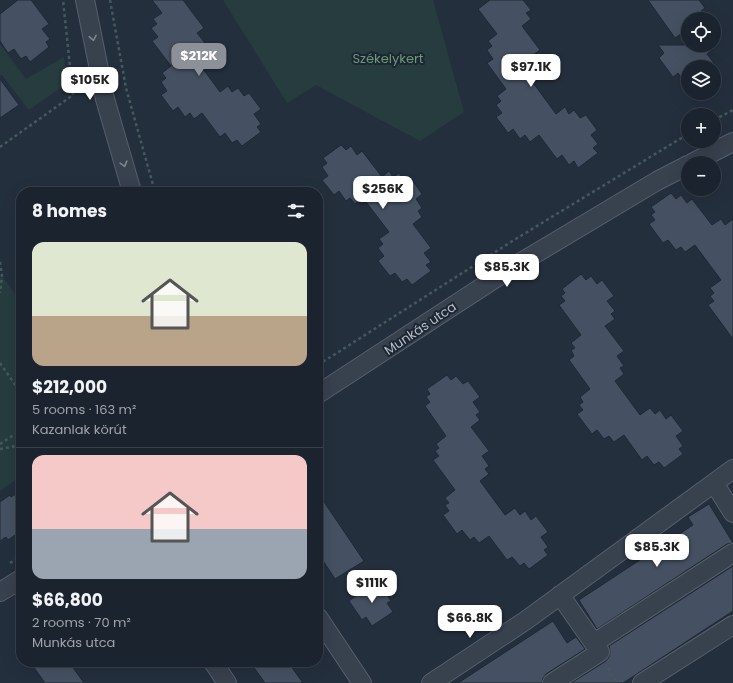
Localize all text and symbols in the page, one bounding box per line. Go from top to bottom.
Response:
map controls [681,12,721,196]
button: locate [681,12,721,52]
one-way arrow [88,35,96,41]
pin: $212K [171,43,227,77]
text: $212K [180,46,218,65]
park label: Székelykert [352,49,424,68]
pin: $97.1K [498,54,564,88]
text: $97.1K [510,57,552,76]
button: layers [681,60,721,100]
pin: $105K [62,67,118,101]
text: $105K [70,70,110,89]
button: + [681,108,721,148]
button: − [681,156,721,196]
one-way arrow [119,161,128,168]
pin: $256K [355,176,411,210]
text: $256K [362,179,404,198]
text: 8 homes [32,199,107,223]
icon: filters [285,200,307,222]
pin: $85.3K [474,254,540,288]
text: $85.3K [484,257,530,276]
icon: home [134,268,206,340]
street label: Munkás utca [380,297,460,360]
text: $212,000 [32,375,107,399]
text: 5 rooms · 163 m² [32,400,136,419]
text: Kazanlak körút [32,420,127,439]
icon: home [134,481,206,553]
pin: $85.3K [624,534,690,568]
text: $85.3K [634,537,680,556]
pin: $111K [344,570,400,604]
text: $111K [356,573,388,592]
text: $66,800 [32,588,103,612]
pin: $66.8K [437,605,503,639]
text: $66.8K [447,608,493,627]
text: 2 rooms · 70 m² [32,613,131,632]
text: Munkás utca [32,633,115,652]

